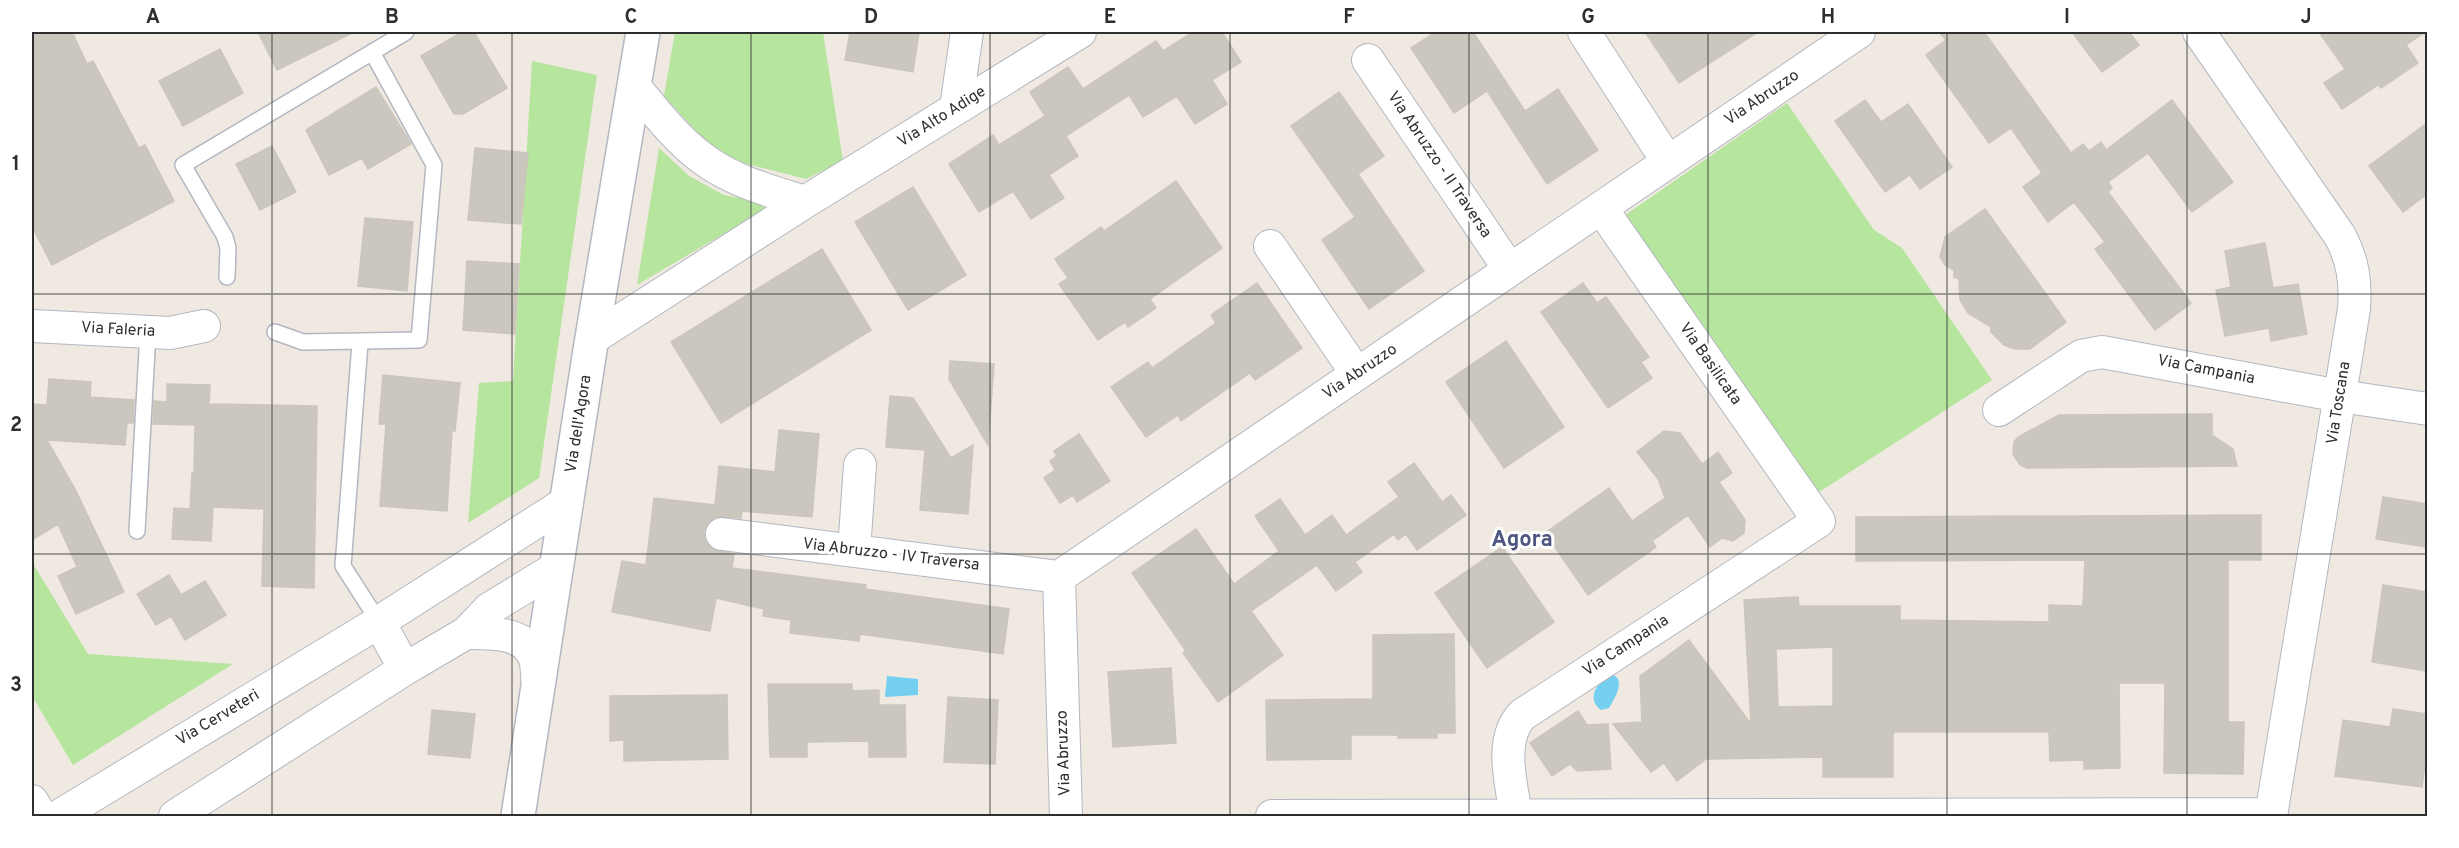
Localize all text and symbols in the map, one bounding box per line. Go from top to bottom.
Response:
text: A [146,5,160,31]
text: B [385,5,399,31]
text: C [625,5,637,31]
text: D [864,5,878,31]
text: E [1104,5,1116,31]
text: F [1343,5,1355,31]
text: G [1581,5,1595,31]
text: H [1821,5,1835,31]
text: I [2064,5,2070,31]
text: J [2300,5,2312,31]
street label: Via Abruzzo [1721,66,1803,130]
street label: Via Alto Adige [894,82,990,152]
street label: Via Abruzzo - II Traversa [1382,88,1496,242]
text: 1 [12,152,20,178]
street label: Via Faleria [80,318,156,342]
street label: Via Basilicata [1674,319,1746,409]
street label: Via Abruzzo [1319,340,1401,404]
street label: Via Campania [2156,351,2256,389]
street label: Via Toscana [2323,360,2355,446]
street label: Via dell'Agora [561,374,597,474]
text: 2 [10,413,22,439]
district label: Agora [1491,527,1553,554]
street label: Via Abruzzo - IV Traversa [801,534,981,576]
street label: Via Campania [1579,611,1673,681]
text: 3 [10,673,22,699]
street label: Via Cerveteri [173,685,263,751]
street label: Via Abruzzo [1053,710,1075,796]

